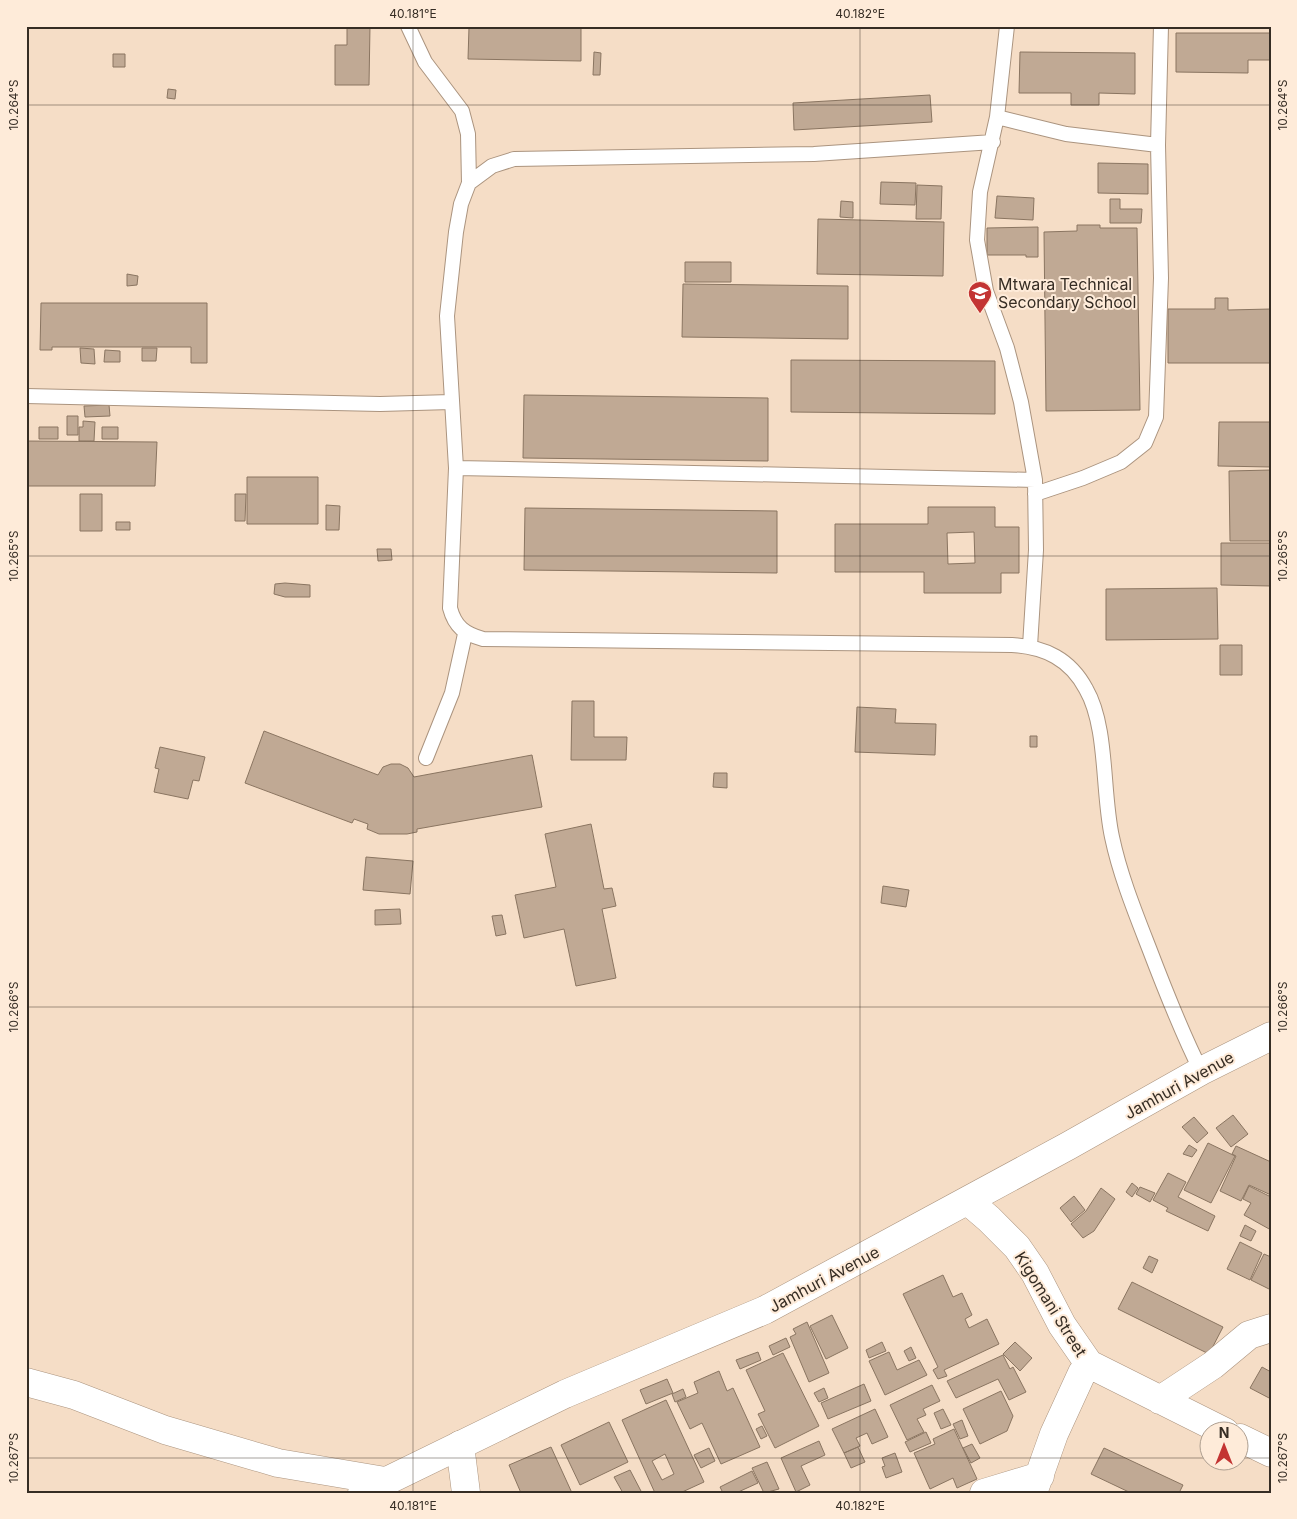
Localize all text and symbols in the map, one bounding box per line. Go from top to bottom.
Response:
text: 40.181°E [389,6,437,21]
text: 40.182°E [835,6,885,21]
text: 10.264°S [6,79,21,131]
text: 10.264°S [1275,79,1290,131]
place label: Mtwara Technical Secondary School [998,274,1136,312]
school or university icon: Mtwara Technical Secondary School [967,280,993,314]
text: 10.265°S [6,530,21,581]
text: 10.265°S [1275,530,1290,581]
text: 10.266°S [6,981,21,1032]
text: 10.266°S [1275,981,1290,1032]
street label: Jamhuri Avenue [1121,1047,1237,1123]
street label: Jamhuri Avenue [765,1242,883,1316]
street label: Kigomani Street [1011,1248,1091,1360]
north arrow [1200,1422,1250,1472]
text: N [1219,1424,1229,1441]
text: 10.267°S [6,1433,21,1483]
text: 10.267°S [1275,1433,1290,1483]
text: 40.181°E [389,1498,437,1513]
text: 40.182°E [835,1498,885,1513]

